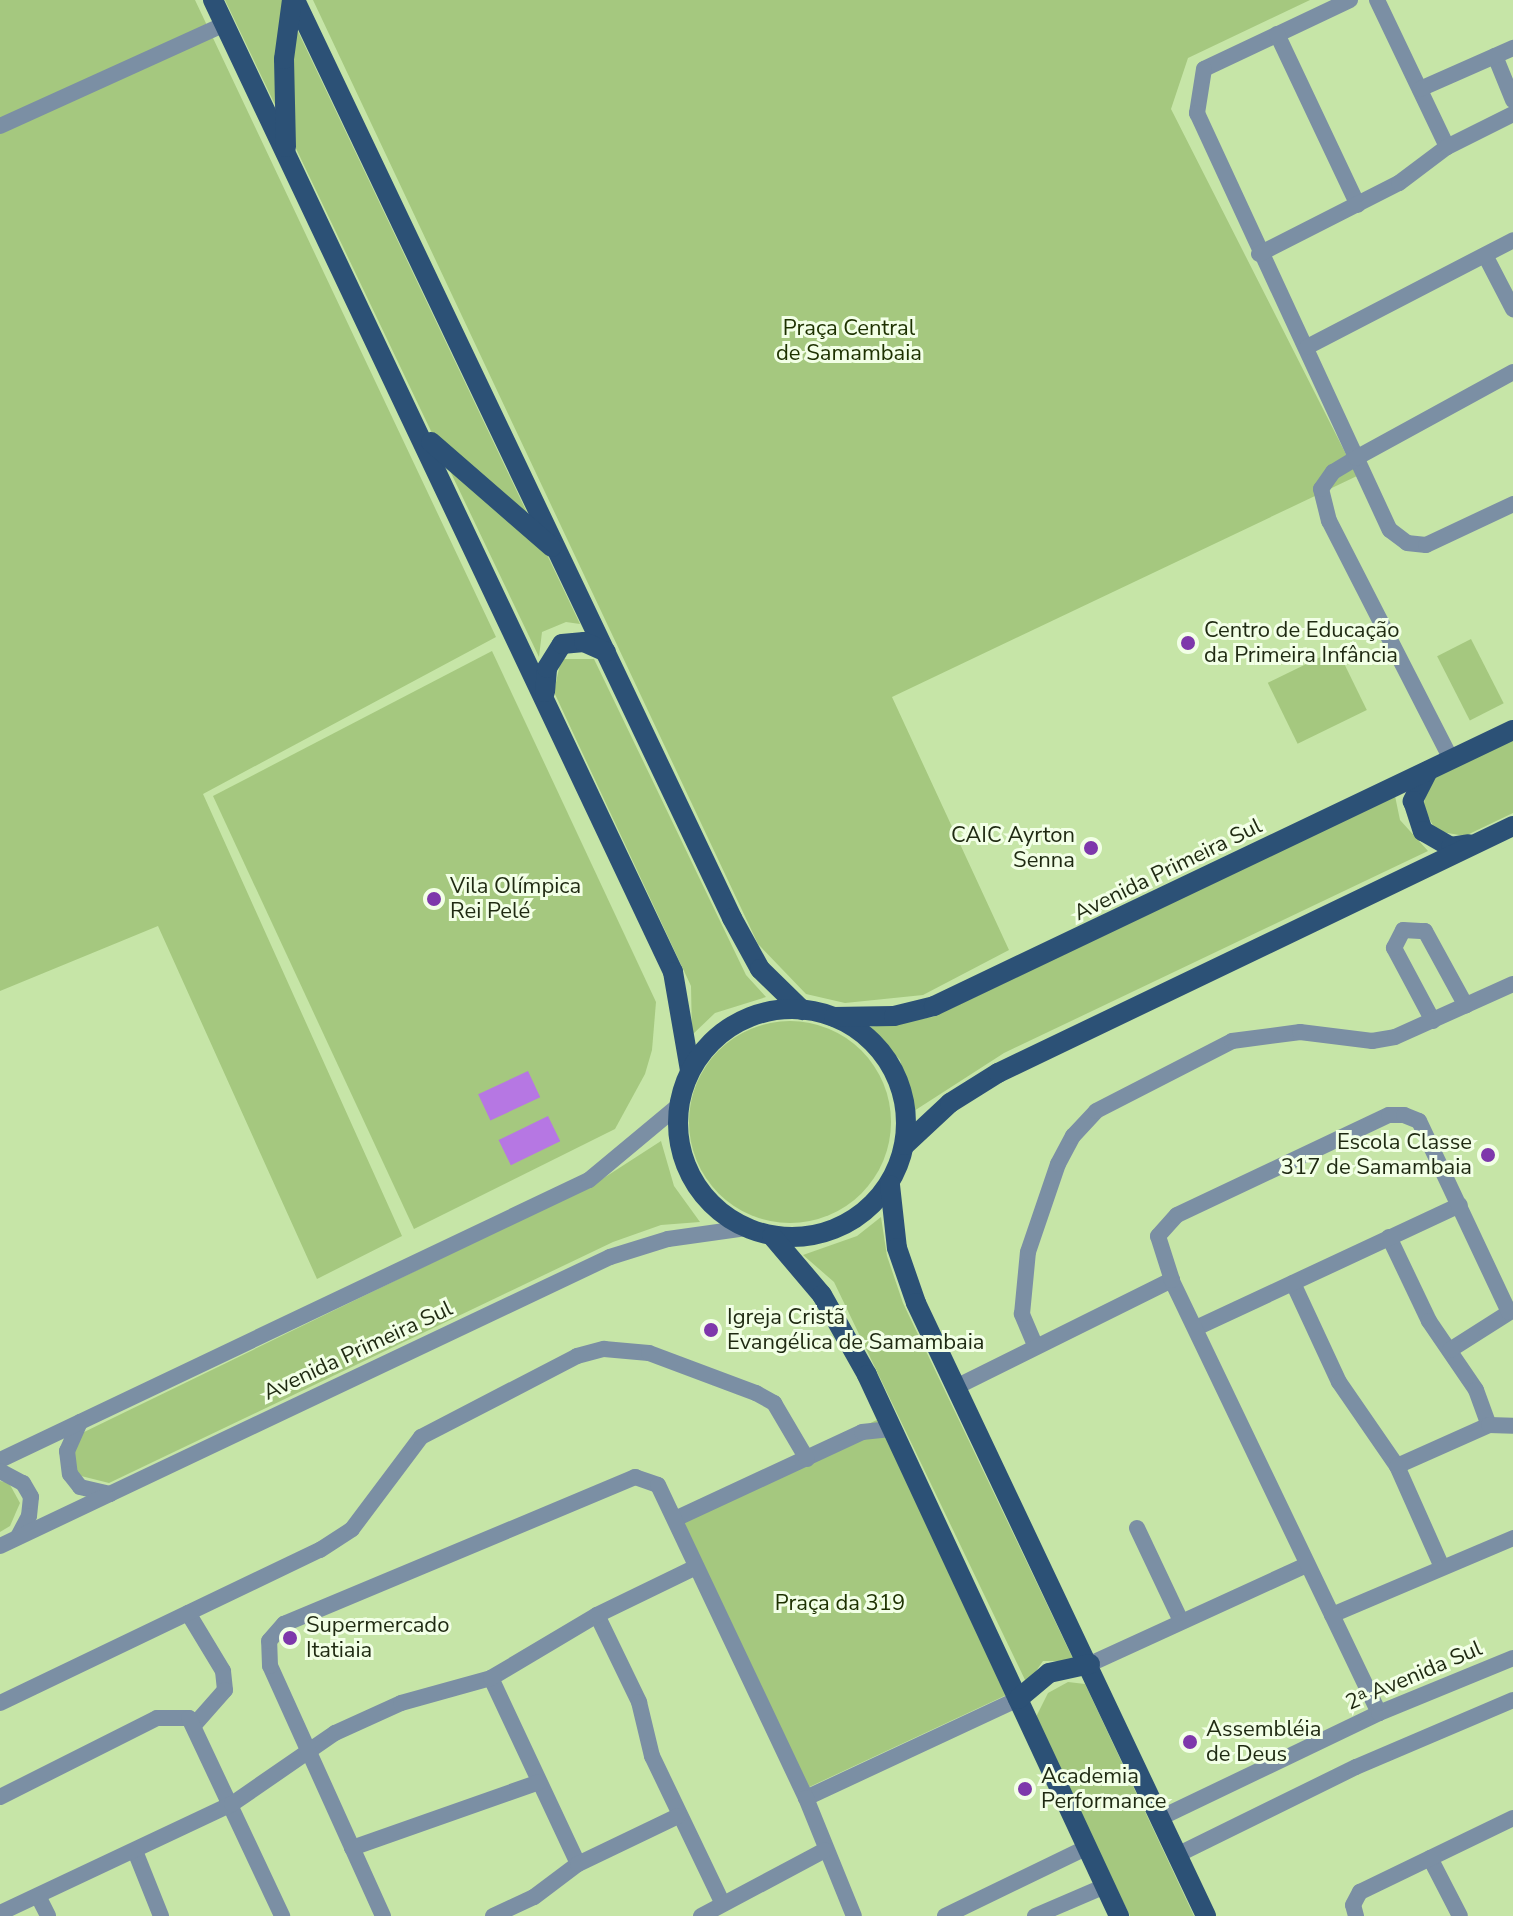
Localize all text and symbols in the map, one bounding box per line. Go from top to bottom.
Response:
park label: Praça Central de Samambaia [776,315,922,366]
place label: Centro de Educação da Primeira Infância [1204,617,1399,668]
marker: Centro de Educação da Primeira Infância [1179,634,1197,652]
street label: Avenida Primeira Sul [1070,813,1266,927]
place label: CAIC Ayrton Senna [951,822,1075,874]
marker: CAIC Ayrton Senna [1082,839,1100,857]
place label: Vila Olímpica Rei Pelé [450,873,581,924]
marker: Vila Olímpica Rei Pelé [425,890,443,908]
place label: Escola Classe 317 de Samambaia [1281,1129,1472,1180]
marker: Escola Classe 317 de Samambaia [1479,1146,1497,1164]
street label: Avenida Primeira Sul [259,1296,457,1406]
place label: Igreja Cristã Evangélica de Samambaia [727,1304,984,1356]
marker: Igreja Cristã Evangélica de Samambaia [702,1321,720,1339]
park label: Praça da 319 [775,1591,905,1617]
place label: Supermercado Itatiaia [306,1612,449,1664]
marker: Supermercado Itatiaia [281,1629,299,1647]
street label: 2ᵃ Avenida Sul [1342,1635,1486,1717]
place label: Assembléia de Deus [1206,1716,1321,1768]
marker: Assembléia de Deus [1181,1733,1199,1751]
place label: Academia Performance [1041,1763,1166,1814]
marker: Academia Performance [1016,1780,1034,1798]

